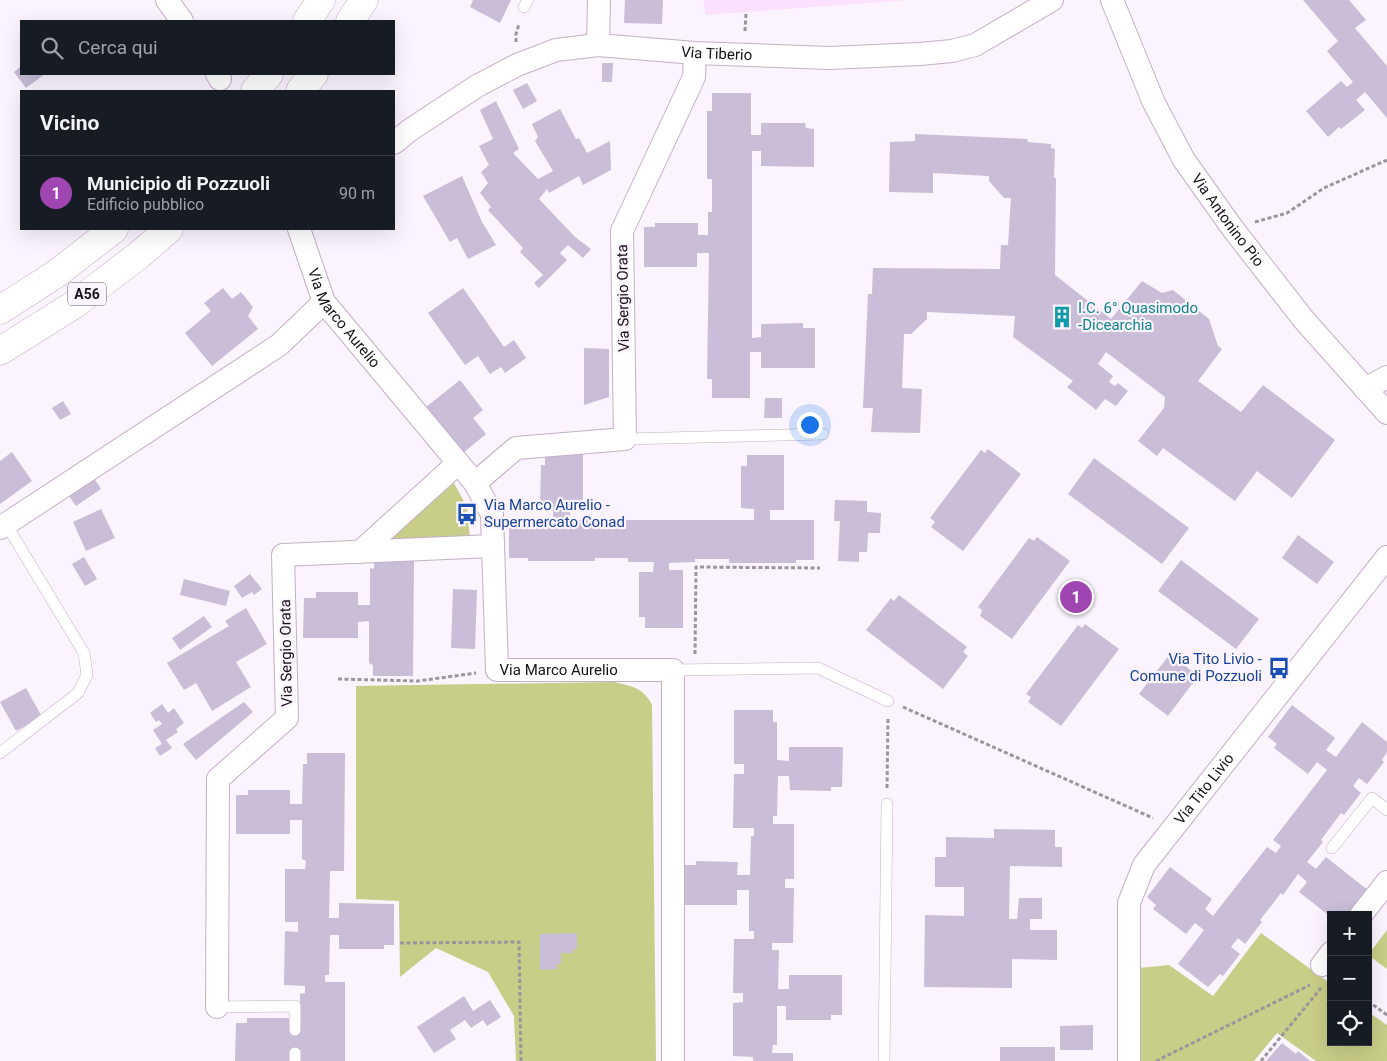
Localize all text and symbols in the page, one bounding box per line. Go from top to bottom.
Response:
search box [20,20,395,75]
icon: search [38,34,66,62]
text: Cerca qui [78,36,158,59]
street label: Via Tiberio [680,43,753,64]
text: Vicino [40,111,99,135]
street label: Via Antonino Pio [1188,170,1268,270]
text: Municipio di Pozzuoli [87,172,270,195]
text: 1 [51,184,61,203]
text: 90 m [339,184,375,203]
text: Edificio pubblico [87,195,204,214]
street label: Via Sergio Orata [613,244,633,352]
street label: Via Marco Aurelio [304,266,384,371]
road number: A56 [68,282,106,306]
place label: I.C. 6° Quasimodo -Dicearchia [1078,299,1198,334]
building icon: I.C. 6° Quasimodo -Dicearchia [1049,304,1075,330]
your location [797,412,823,438]
place label: Via Marco Aurelio - Supermercato Conad [484,496,625,531]
bus stop icon: Via Marco Aurelio - Supermercato Conad [454,501,480,527]
pin: 1 [1060,578,1092,616]
street label: Via Sergio Orata [276,599,296,707]
place label: Via Tito Livio - Comune di Pozzuoli [1130,650,1262,685]
bus stop icon: Via Tito Livio - Comune di Pozzuoli [1266,655,1292,681]
street label: Via Marco Aurelio [500,661,618,679]
street label: Via Tito Livio [1171,750,1238,828]
map controls [1327,911,1372,1046]
button: + [1327,911,1372,956]
button: − [1327,956,1372,1001]
button: locate [1327,1001,1372,1046]

